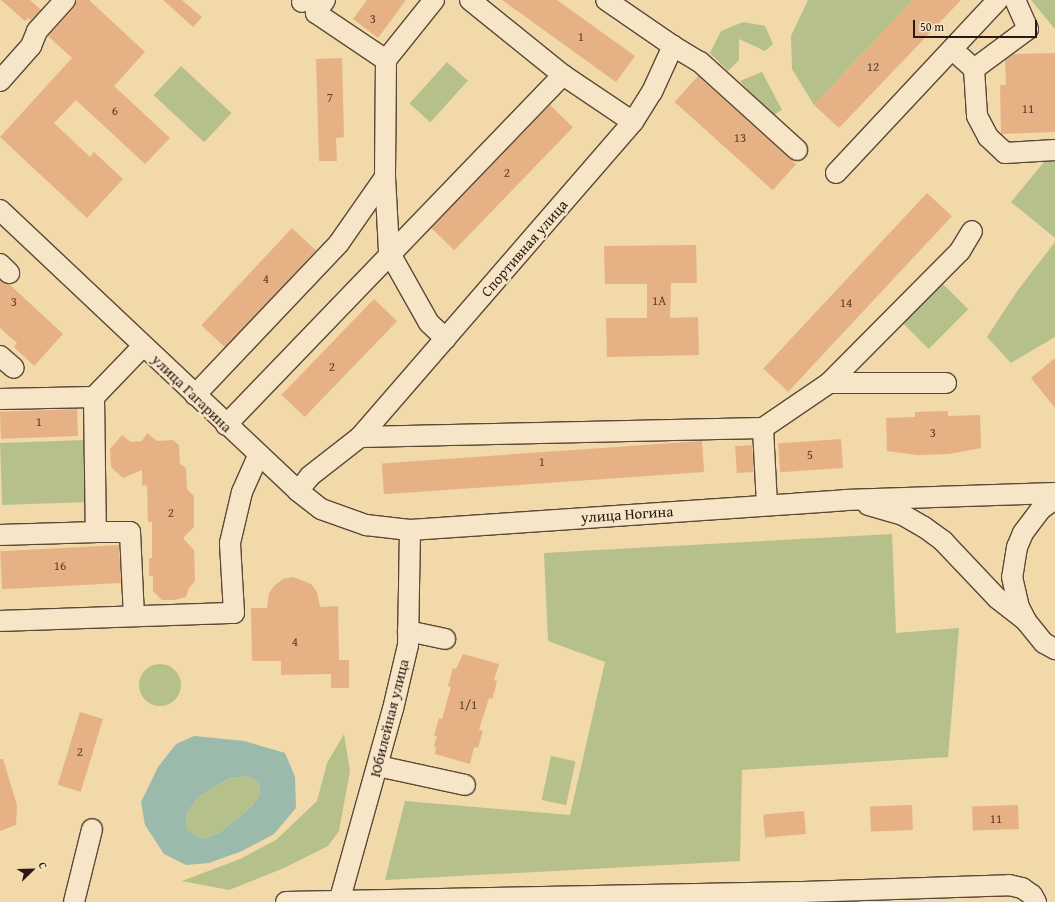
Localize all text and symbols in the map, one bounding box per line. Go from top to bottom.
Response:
house number: 3 [370,11,376,27]
scale bar [915,12,1039,38]
text: 50 m [920,18,944,35]
house number: 1 [578,29,584,45]
house number: 12 [867,59,879,75]
house number: 7 [327,90,333,106]
house number: 11 [1022,101,1034,117]
house number: 6 [112,103,118,119]
house number: 13 [734,130,746,146]
house number: 2 [504,165,510,181]
street label: Спортивная улица [477,196,571,300]
house number: 4 [263,271,269,287]
house number: 1А [652,293,666,309]
house number: 3 [11,294,17,310]
house number: 14 [840,295,852,311]
street label: улица Гагарина [148,350,236,436]
house number: 2 [329,359,335,375]
house number: 1 [36,414,42,430]
house number: 3 [930,425,936,441]
house number: 5 [807,447,813,463]
house number: 1 [539,454,545,470]
street label: улица Ногина [580,502,674,526]
house number: 2 [168,505,174,521]
house number: 16 [54,558,66,574]
house number: 4 [292,634,298,650]
street label: Юбилейная улица [366,657,412,779]
house number: 1/1 [459,697,477,713]
house number: 2 [77,744,83,760]
house number: 11 [990,811,1002,827]
north arrow [12,850,52,890]
text: С [34,859,52,871]

